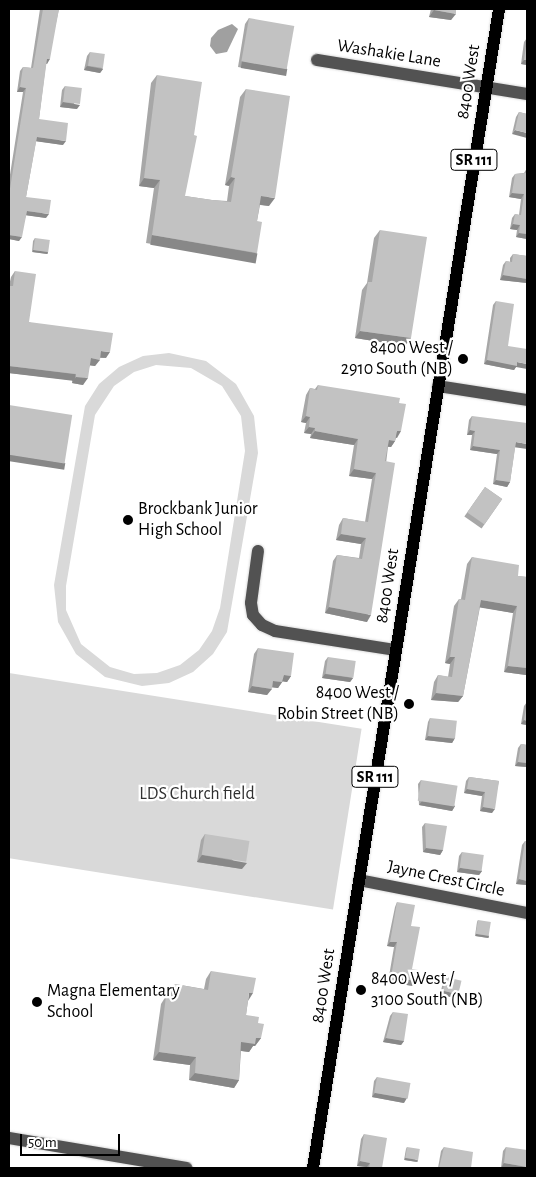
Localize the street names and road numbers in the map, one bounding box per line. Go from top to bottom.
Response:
street label: Washakie Lane [336,35,442,73]
street label: 8400 West [452,43,486,121]
road number: SR 111 [450,146,498,174]
street label: 8400 West [371,547,405,625]
road number: SR 111 [351,764,399,790]
street label: Jayne Crest Circle [385,856,507,902]
street label: 8400 West [307,947,341,1025]

